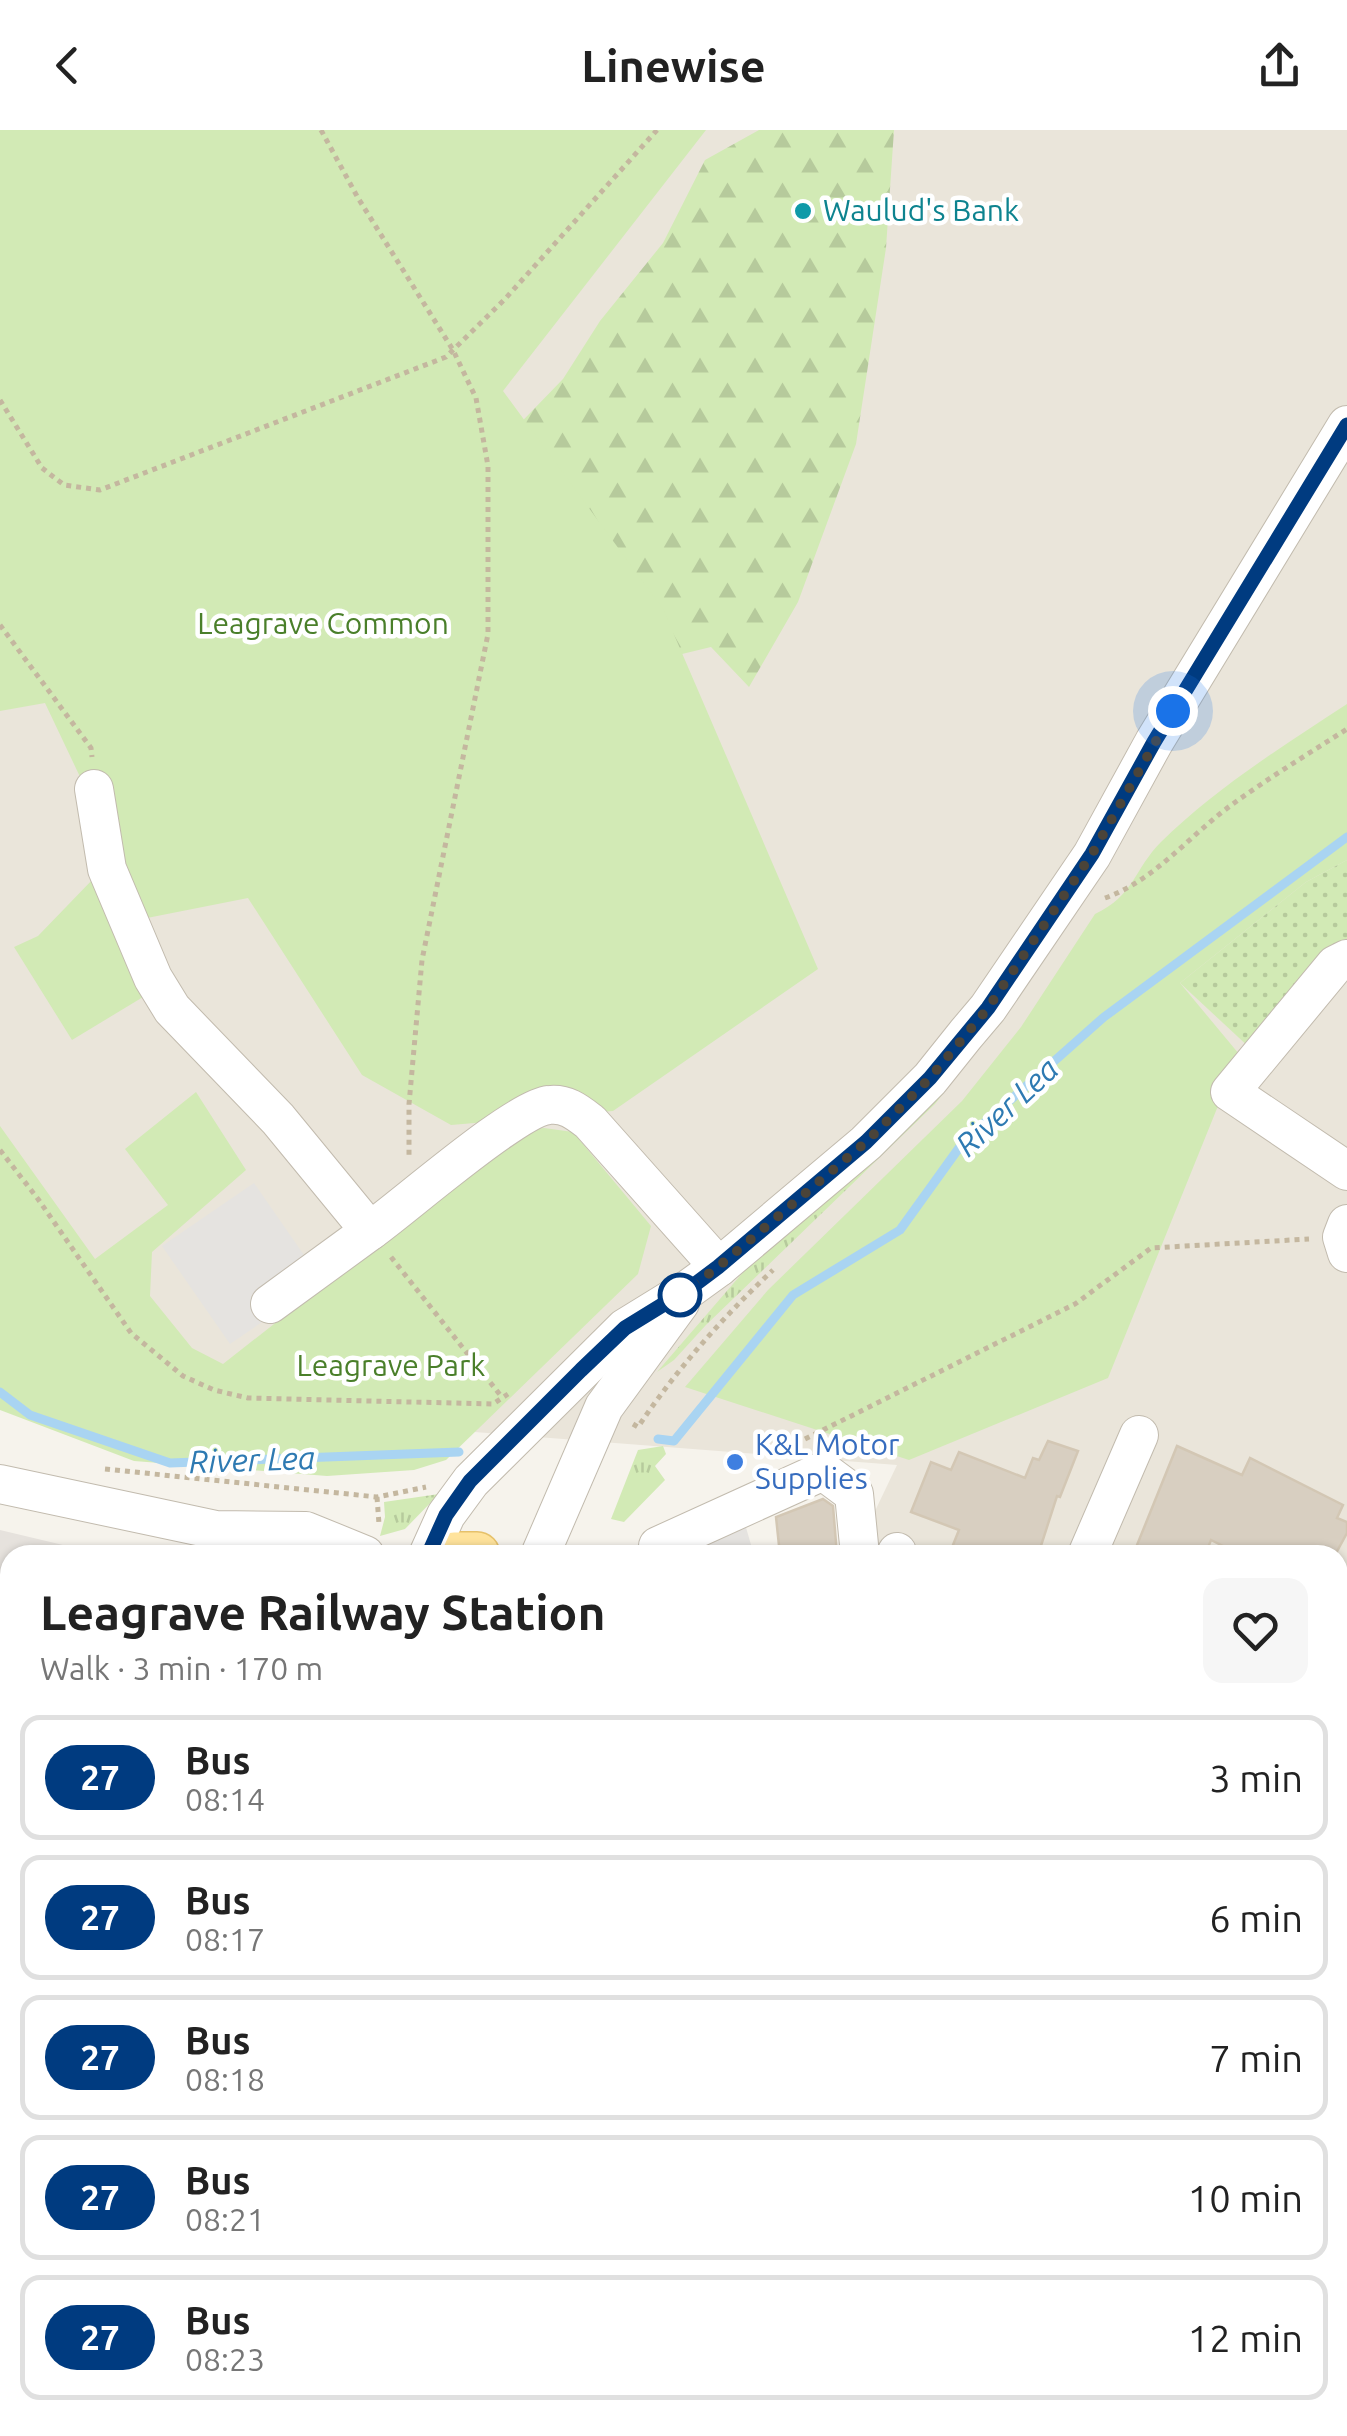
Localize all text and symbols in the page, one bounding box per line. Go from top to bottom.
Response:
icon: back [40,38,95,93]
icon: share [1252,38,1307,93]
text: Linewise [581,40,766,91]
place label: Waulud's Bank [823,193,1019,227]
marker: Waulud's Bank [792,200,814,222]
park label: Leagrave Common [197,606,449,640]
your location [1148,686,1198,736]
water label: River Lea [948,1050,1065,1163]
unlabelled marker [659,1274,701,1316]
park label: Leagrave Park [297,1348,485,1382]
place label: K&L Motor Supplies [755,1427,900,1495]
water label: River Lea [188,1439,316,1479]
marker: K&L Motor Supplies [724,1451,746,1473]
button: heart [1203,1578,1308,1683]
text: Leagrave Railway Station [40,1585,606,1639]
text: Walk · 3 min · 170 m [40,1650,323,1686]
text: Bus [185,1739,250,1781]
text: 27 [80,1757,120,1797]
text: 3 min [1209,1757,1303,1799]
text: 08:14 [185,1781,265,1817]
text: Bus [185,1879,250,1921]
text: 27 [80,1897,120,1937]
text: 6 min [1209,1897,1303,1939]
text: 08:17 [185,1921,265,1957]
text: Bus [185,2019,250,2061]
text: 27 [80,2037,120,2077]
text: 7 min [1209,2037,1303,2079]
text: 08:18 [185,2061,265,2097]
text: Bus [185,2159,250,2201]
text: 27 [80,2177,120,2217]
text: 10 min [1188,2177,1303,2219]
text: 08:21 [185,2201,265,2237]
text: Bus [185,2299,250,2341]
text: 27 [80,2317,120,2357]
text: 12 min [1188,2317,1303,2359]
text: 08:23 [185,2341,265,2377]

